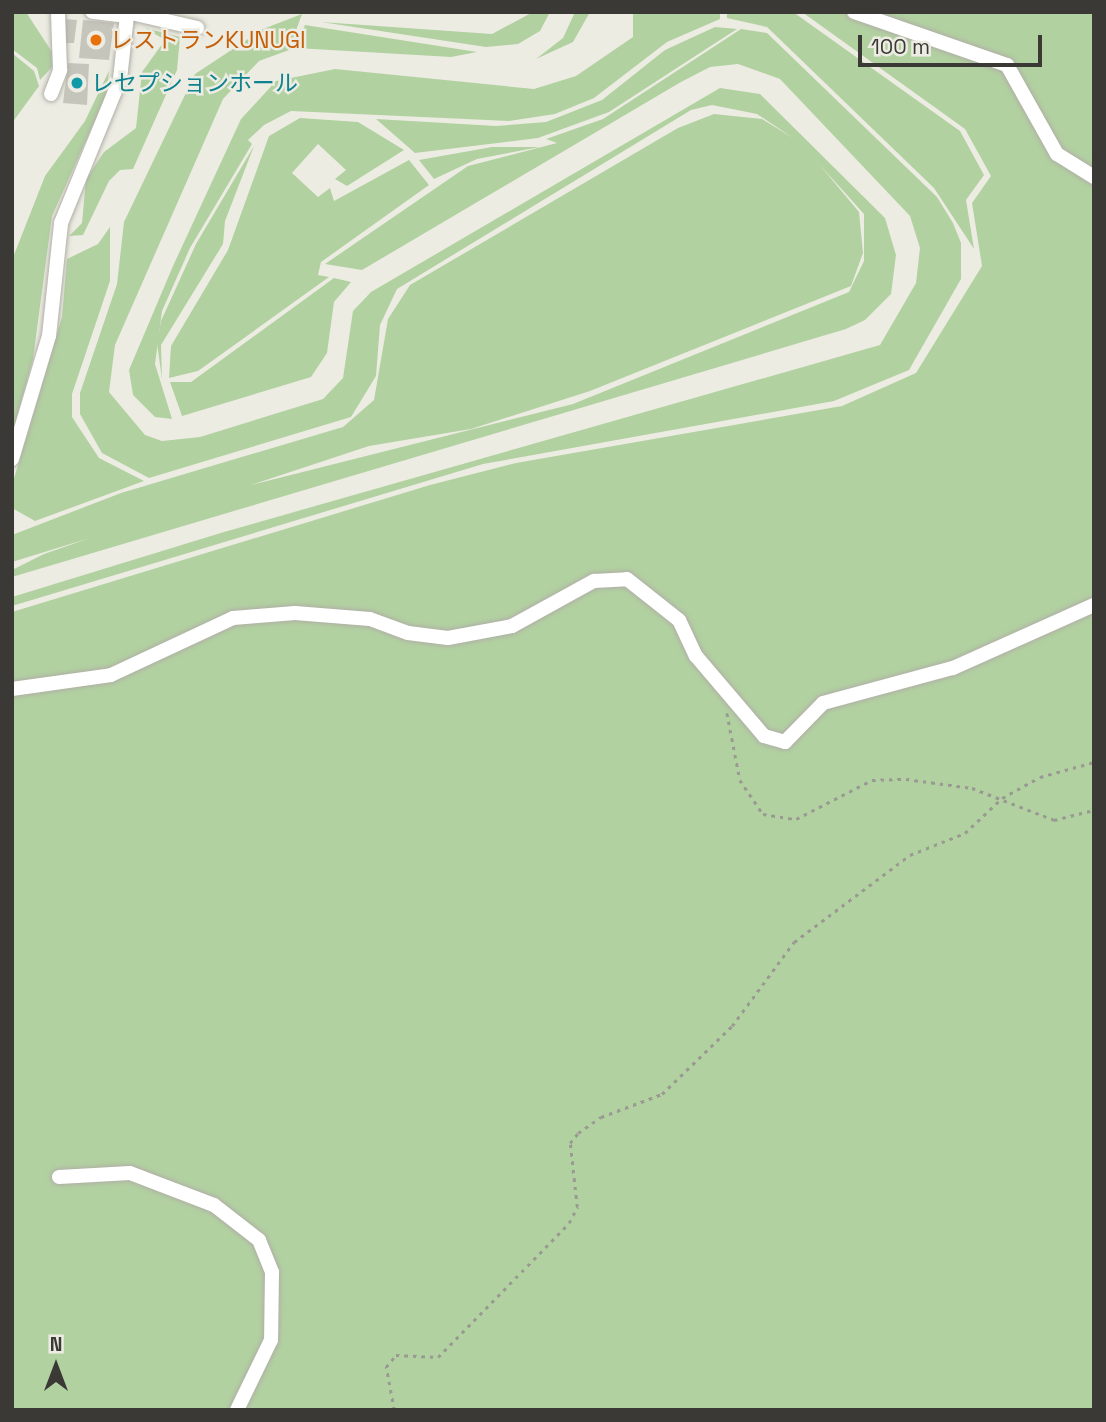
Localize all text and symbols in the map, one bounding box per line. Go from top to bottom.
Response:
scale bar [861,21,1045,65]
place label: レストランKUNUGI [110,26,306,54]
marker: レストランKUNUGI [88,32,104,48]
text: 100 m [871,33,930,60]
place label: レセプションホール [91,69,298,97]
marker: レセプションホール [69,75,85,91]
north arrow [21,1331,91,1401]
text: N [50,1332,62,1357]

